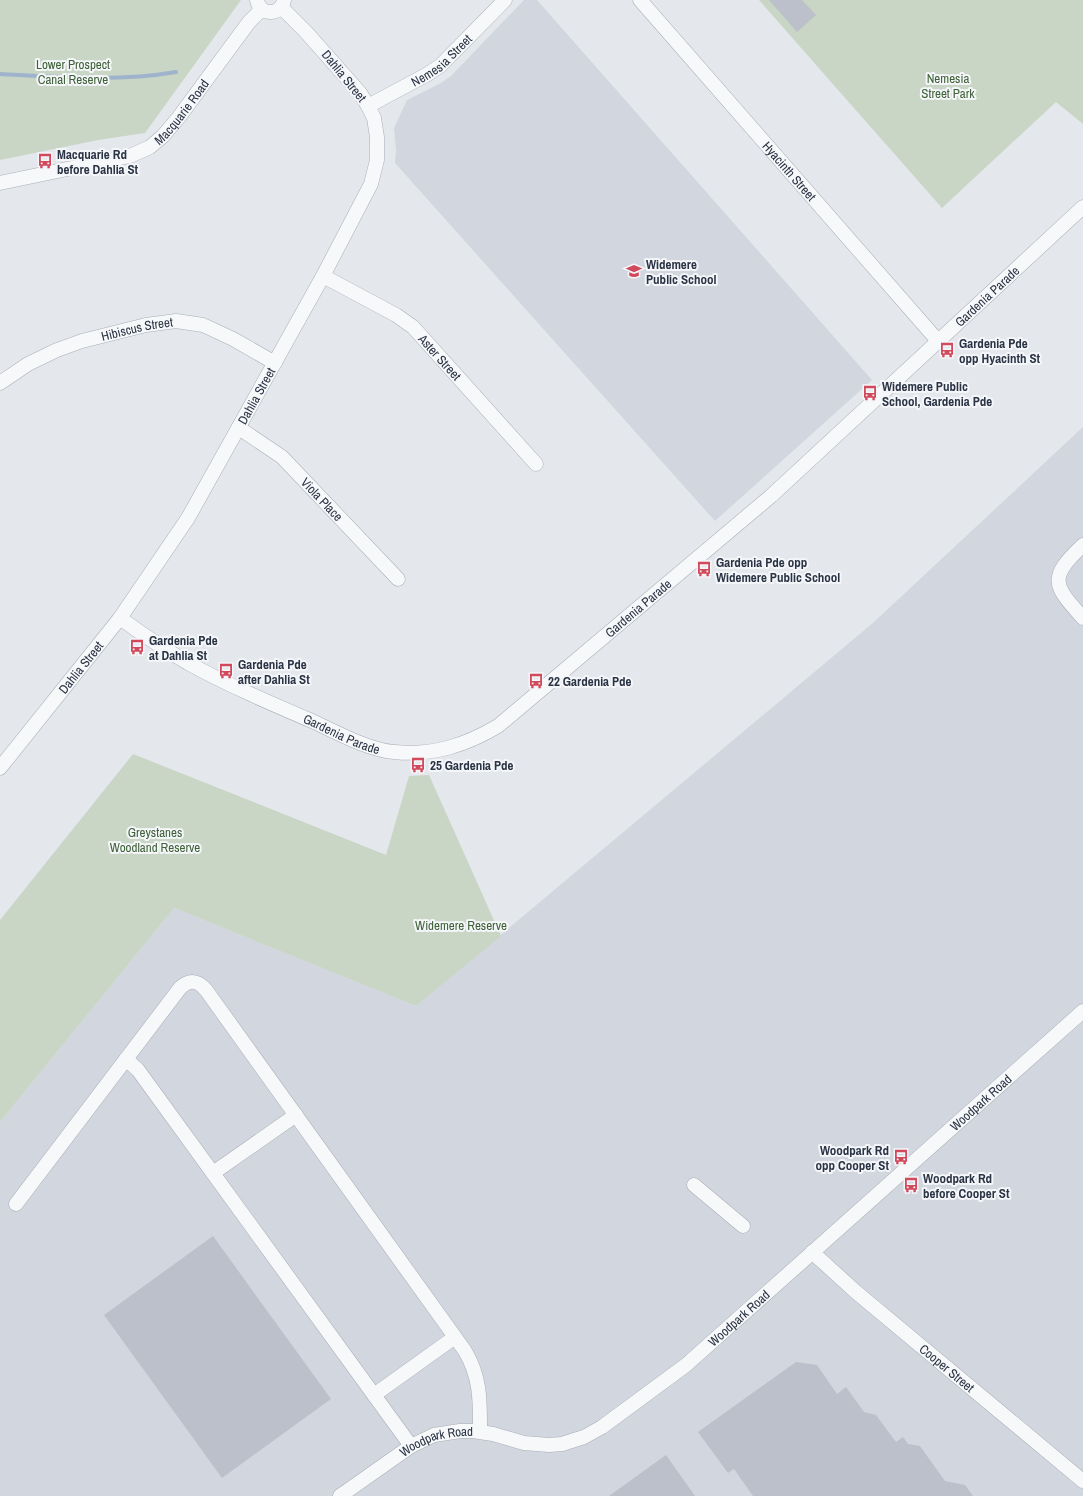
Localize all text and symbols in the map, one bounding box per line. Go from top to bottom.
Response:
street label: Nemesia Street [408,30,475,90]
street label: Dahlia Street [318,46,370,106]
park label: Lower Prospect Canal Reserve [36,56,110,88]
park label: Nemesia Street Park [921,70,975,102]
street label: Macquarie Road [150,76,213,148]
street label: Hyacinth Street [759,138,820,204]
place label: Macquarie Rd before Dahlia St [57,146,139,178]
bus stop icon: Macquarie Rd before Dahlia St [36,152,54,170]
place label: Widemere Public School [646,256,717,288]
school or university icon: Widemere Public School [625,262,643,280]
street label: Gardenia Parade [951,262,1023,330]
street label: Hibiscus Street [99,313,174,344]
street label: Aster Street [414,330,465,384]
place label: Gardenia Pde opp Hyacinth St [959,335,1041,367]
bus stop icon: Gardenia Pde opp Hyacinth St [938,341,956,359]
street label: Dahlia Street [234,364,279,427]
place label: Widemere Public School, Gardenia Pde [882,378,992,410]
bus stop icon: Widemere Public School, Gardenia Pde [861,384,879,402]
street label: Viola Place [297,474,347,525]
place label: Gardenia Pde opp Widemere Public School [716,554,840,586]
bus stop icon: Gardenia Pde opp Widemere Public School [695,560,713,578]
street label: Gardenia Parade [601,575,675,641]
place label: Gardenia Pde at Dahlia St [149,632,218,664]
street label: Dahlia Street [54,638,107,697]
bus stop icon: Gardenia Pde at Dahlia St [128,638,146,656]
place label: Gardenia Pde after Dahlia St [238,656,310,688]
bus stop icon: Gardenia Pde after Dahlia St [217,662,235,680]
bus stop icon: 22 Gardenia Pde [527,672,545,690]
place label: 22 Gardenia Pde [548,673,632,690]
street label: Gardenia Parade [301,710,382,758]
bus stop icon: 25 Gardenia Pde [409,756,427,774]
place label: 25 Gardenia Pde [430,757,514,774]
park label: Greystanes Woodland Reserve [110,824,200,856]
park label: Widemere Reserve [415,917,507,934]
street label: Woodpark Road [946,1070,1015,1134]
place label: Woodpark Rd opp Cooper St [816,1142,889,1174]
bus stop icon: Woodpark Rd opp Cooper St [892,1148,910,1166]
place label: Woodpark Rd before Cooper St [923,1170,1010,1202]
bus stop icon: Woodpark Rd before Cooper St [902,1176,920,1194]
street label: Woodpark Road [704,1286,773,1350]
street label: Cooper Street [916,1340,978,1396]
street label: Woodpark Road [396,1422,473,1460]

